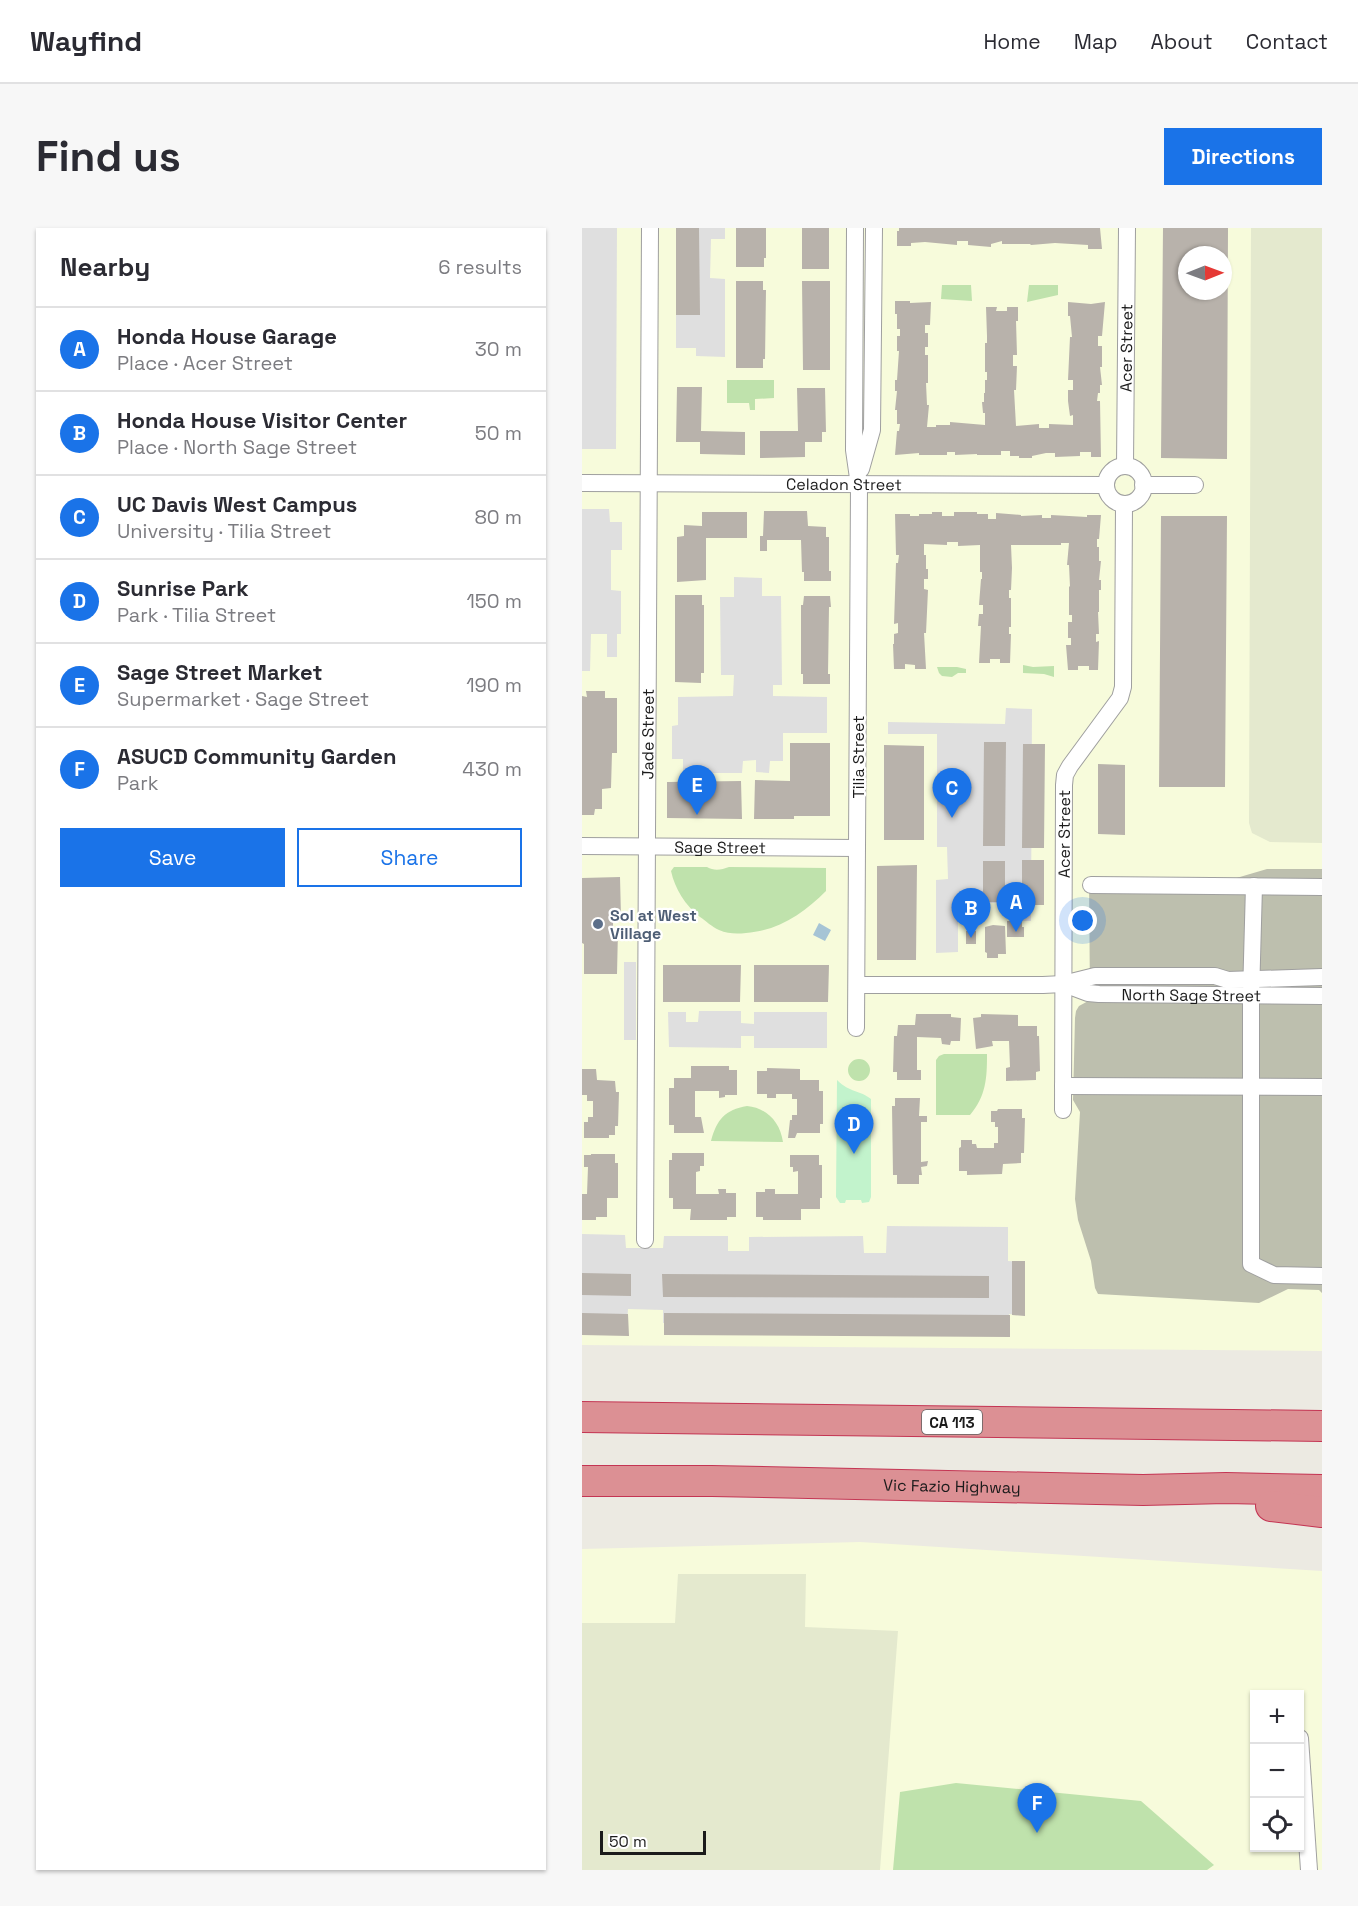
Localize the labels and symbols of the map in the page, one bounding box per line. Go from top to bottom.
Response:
north arrow [1178,246,1232,300]
street label: Acer Street [1115,304,1137,392]
street label: Celadon Street [786,473,902,495]
street label: Jade Street [637,688,658,780]
street label: Tilia Street [848,715,869,799]
pin: E [678,766,716,815]
pin: C [932,768,971,818]
street label: Acer Street [1053,790,1074,878]
street label: Sage Street [674,836,766,858]
pin: A [996,882,1036,932]
pin: B [952,888,990,938]
place label: Sol at West Village [610,905,697,944]
your location [1068,906,1097,935]
marker: Sol at West Village [591,917,605,931]
street label: North Sage Street [1121,984,1261,1006]
pin: D [834,1104,874,1154]
road number: CA 113 [922,1410,982,1434]
street label: Vic Fazio Highway [883,1474,1021,1498]
pin: F [1018,1784,1056,1833]
scale bar [600,1828,706,1856]

